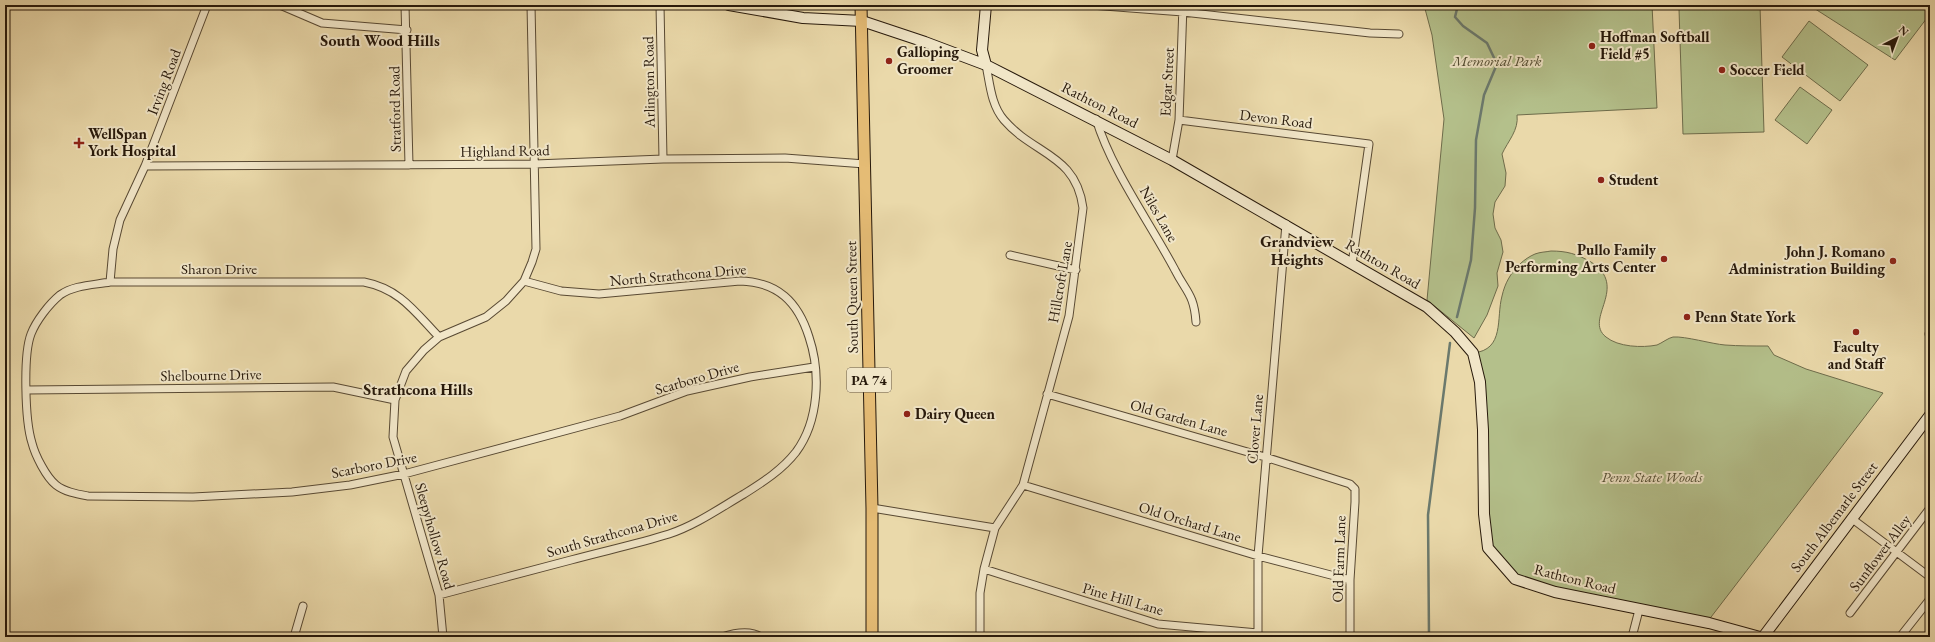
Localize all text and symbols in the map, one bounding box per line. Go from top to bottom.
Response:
north arrow [1877,18,1917,58]
text: N [1896,22,1912,39]
place label: Hoffman Softball Field #5 [1600,27,1710,63]
district label: South Wood Hills [320,30,440,51]
street label: Arlington Road [638,36,659,129]
marker: Hoffman Softball Field #5 [1587,41,1597,51]
place label: Galloping Groomer [897,42,959,78]
street label: Irving Road [142,46,185,118]
street label: Edgar Street [1155,47,1178,117]
park label: Memorial Park [1451,51,1542,70]
marker: Galloping Groomer [884,56,894,66]
place label: Soccer Field [1730,60,1805,79]
street label: Stratford Road [384,65,405,152]
marker: Soccer Field [1717,65,1727,75]
street label: Rathton Road [1059,77,1142,132]
street label: Devon Road [1239,105,1314,132]
place label: WellSpan York Hospital [88,124,177,160]
marker: WellSpan York Hospital [73,137,85,149]
street label: Highland Road [460,140,550,161]
place label: Student [1609,170,1659,189]
marker: Student [1596,175,1606,185]
street label: Niles Lane [1136,182,1183,245]
district label: Grandview Heights [1260,231,1334,270]
street label: Rathton Road [1342,234,1425,293]
street label: South Queen Street [841,240,862,353]
street label: Hillcroft Lane [1043,240,1076,324]
place label: Pullo Family Performing Arts Center [1505,240,1657,276]
place label: John J. Romano Administration Building [1727,242,1885,278]
marker: Pullo Family Performing Arts Center [1659,254,1669,264]
marker: John J. Romano Administration Building [1888,256,1898,266]
street label: Sharon Drive [181,259,257,278]
street label: North Strathcona Drive [609,259,747,290]
place label: Penn State York [1695,307,1797,326]
marker: Penn State York [1682,312,1692,322]
marker: Faculty and Staff [1851,327,1861,337]
place label: Faculty and Staff [1828,337,1886,373]
street label: Scarboro Drive [653,356,741,399]
street label: Shelbourne Drive [160,364,262,385]
road number: PA 74 [847,368,891,392]
district label: Strathcona Hills [363,379,473,400]
street label: Clover Lane [1242,393,1267,465]
street label: Old Garden Lane [1128,395,1230,441]
place label: Dairy Queen [915,404,996,423]
marker: Dairy Queen [902,409,912,419]
street label: Scarboro Drive [330,447,418,482]
street label: South Albemarle Street [1786,457,1881,576]
park label: Penn State Woods [1602,467,1703,486]
street label: Sleepyhollow Road [411,480,460,592]
street label: Old Orchard Lane [1137,497,1244,546]
street label: South Strathcona Drive [544,506,680,561]
street label: Sunflower Alley [1845,510,1915,595]
street label: Old Farm Lane [1327,515,1350,603]
street label: Rathton Road [1532,559,1618,598]
street label: Pine Hill Lane [1080,578,1166,619]

